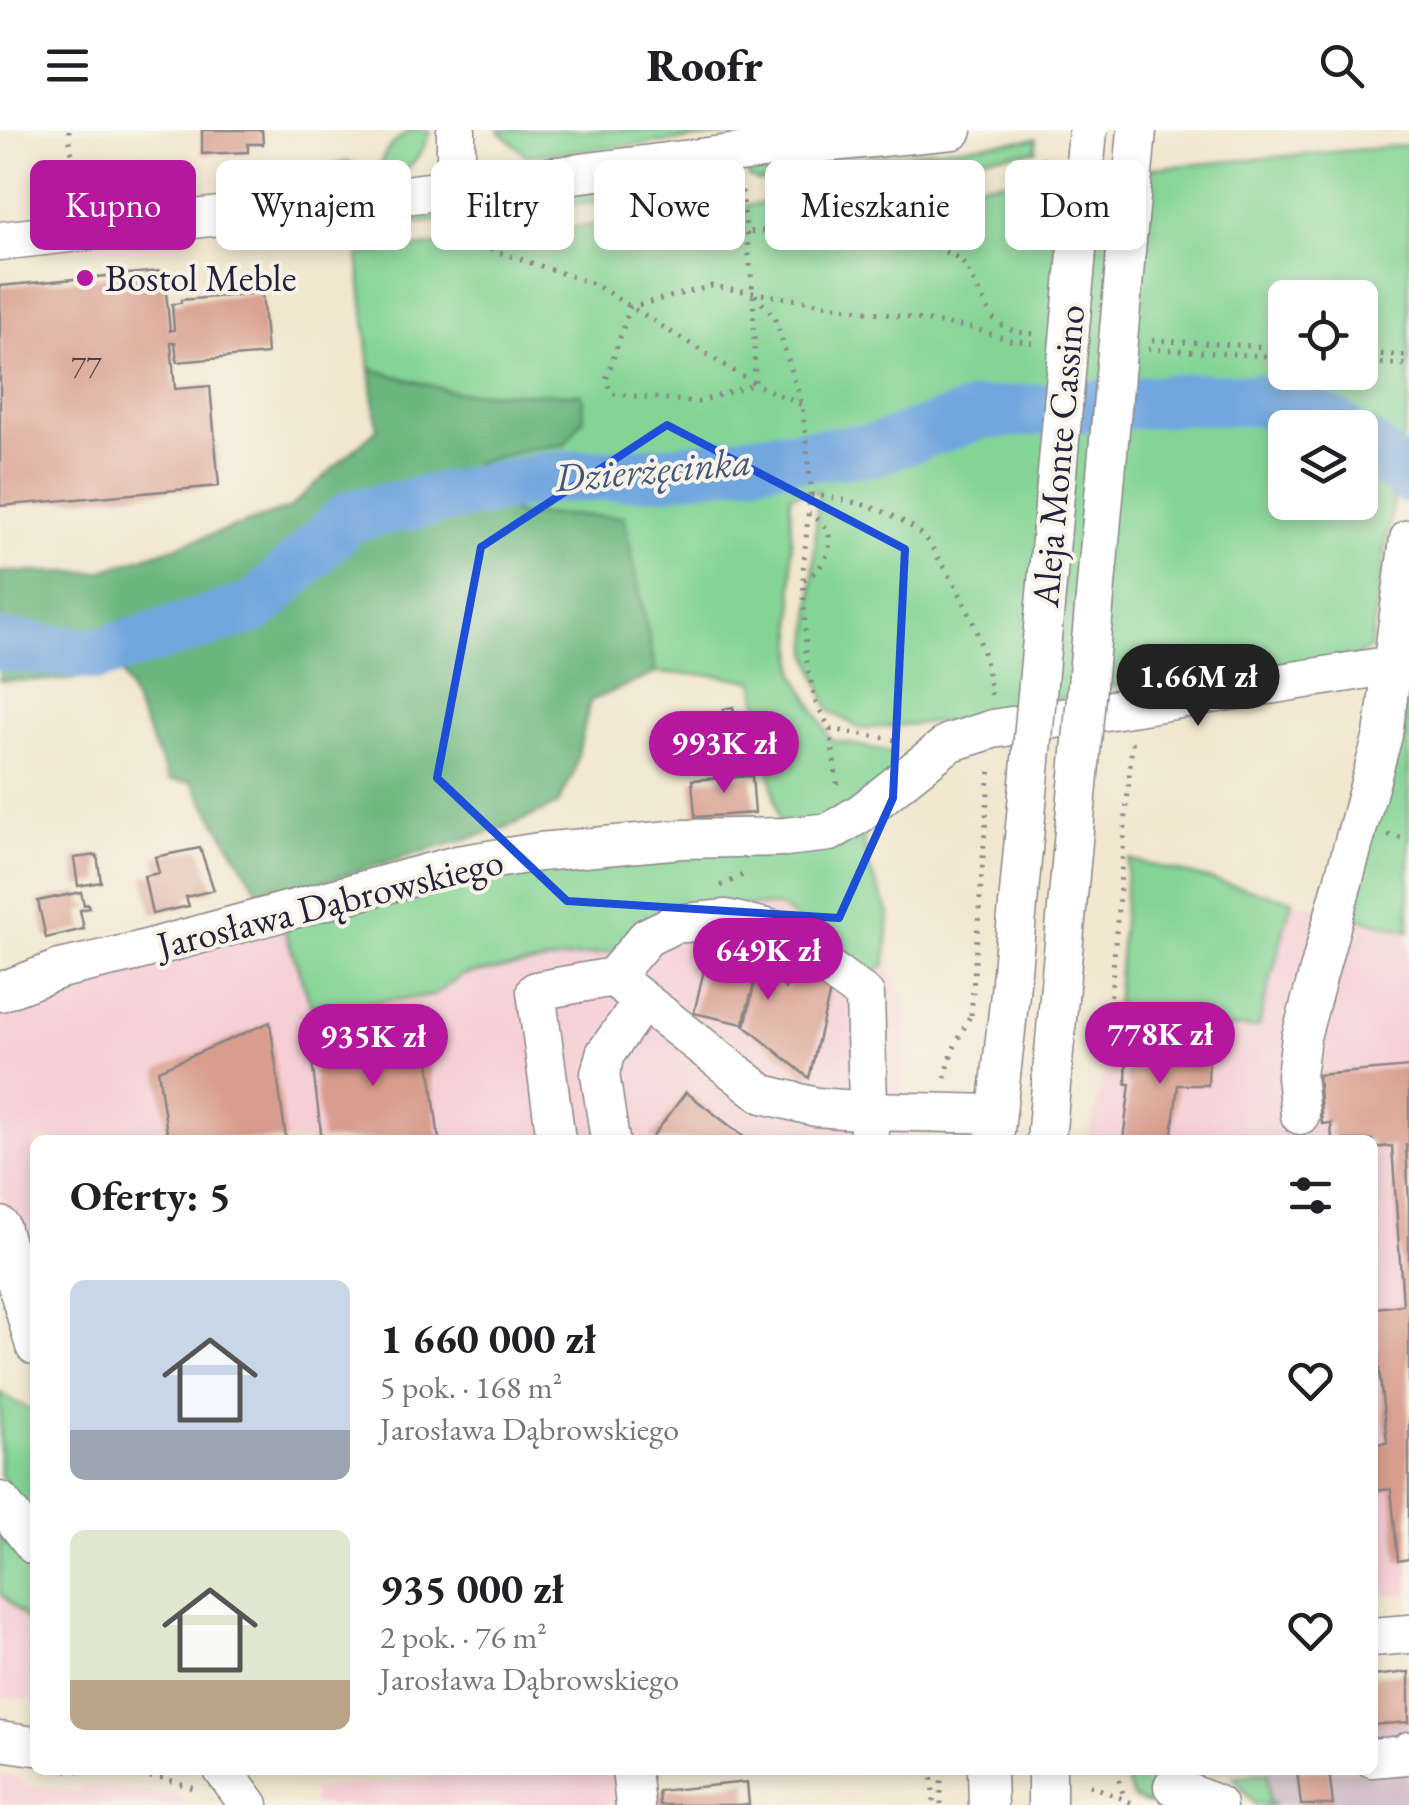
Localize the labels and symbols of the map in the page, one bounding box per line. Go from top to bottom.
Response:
place label: Bostol Meble [105,253,297,302]
marker: Bostol Meble [74,267,96,289]
street label: Aleja Monte Cassino [1020,303,1095,610]
house number: 77 [71,345,102,387]
water label: Dzierżęcinka [551,434,754,504]
pin: 1.66M zł [1095,644,1301,729]
pin: 993K zł [632,711,816,796]
street label: Jarosława Dąbrowskiego [149,836,508,970]
pin: 649K zł [676,918,860,1003]
pin: 778K zł [1068,1002,1252,1087]
pin: 935K zł [281,1004,465,1089]

